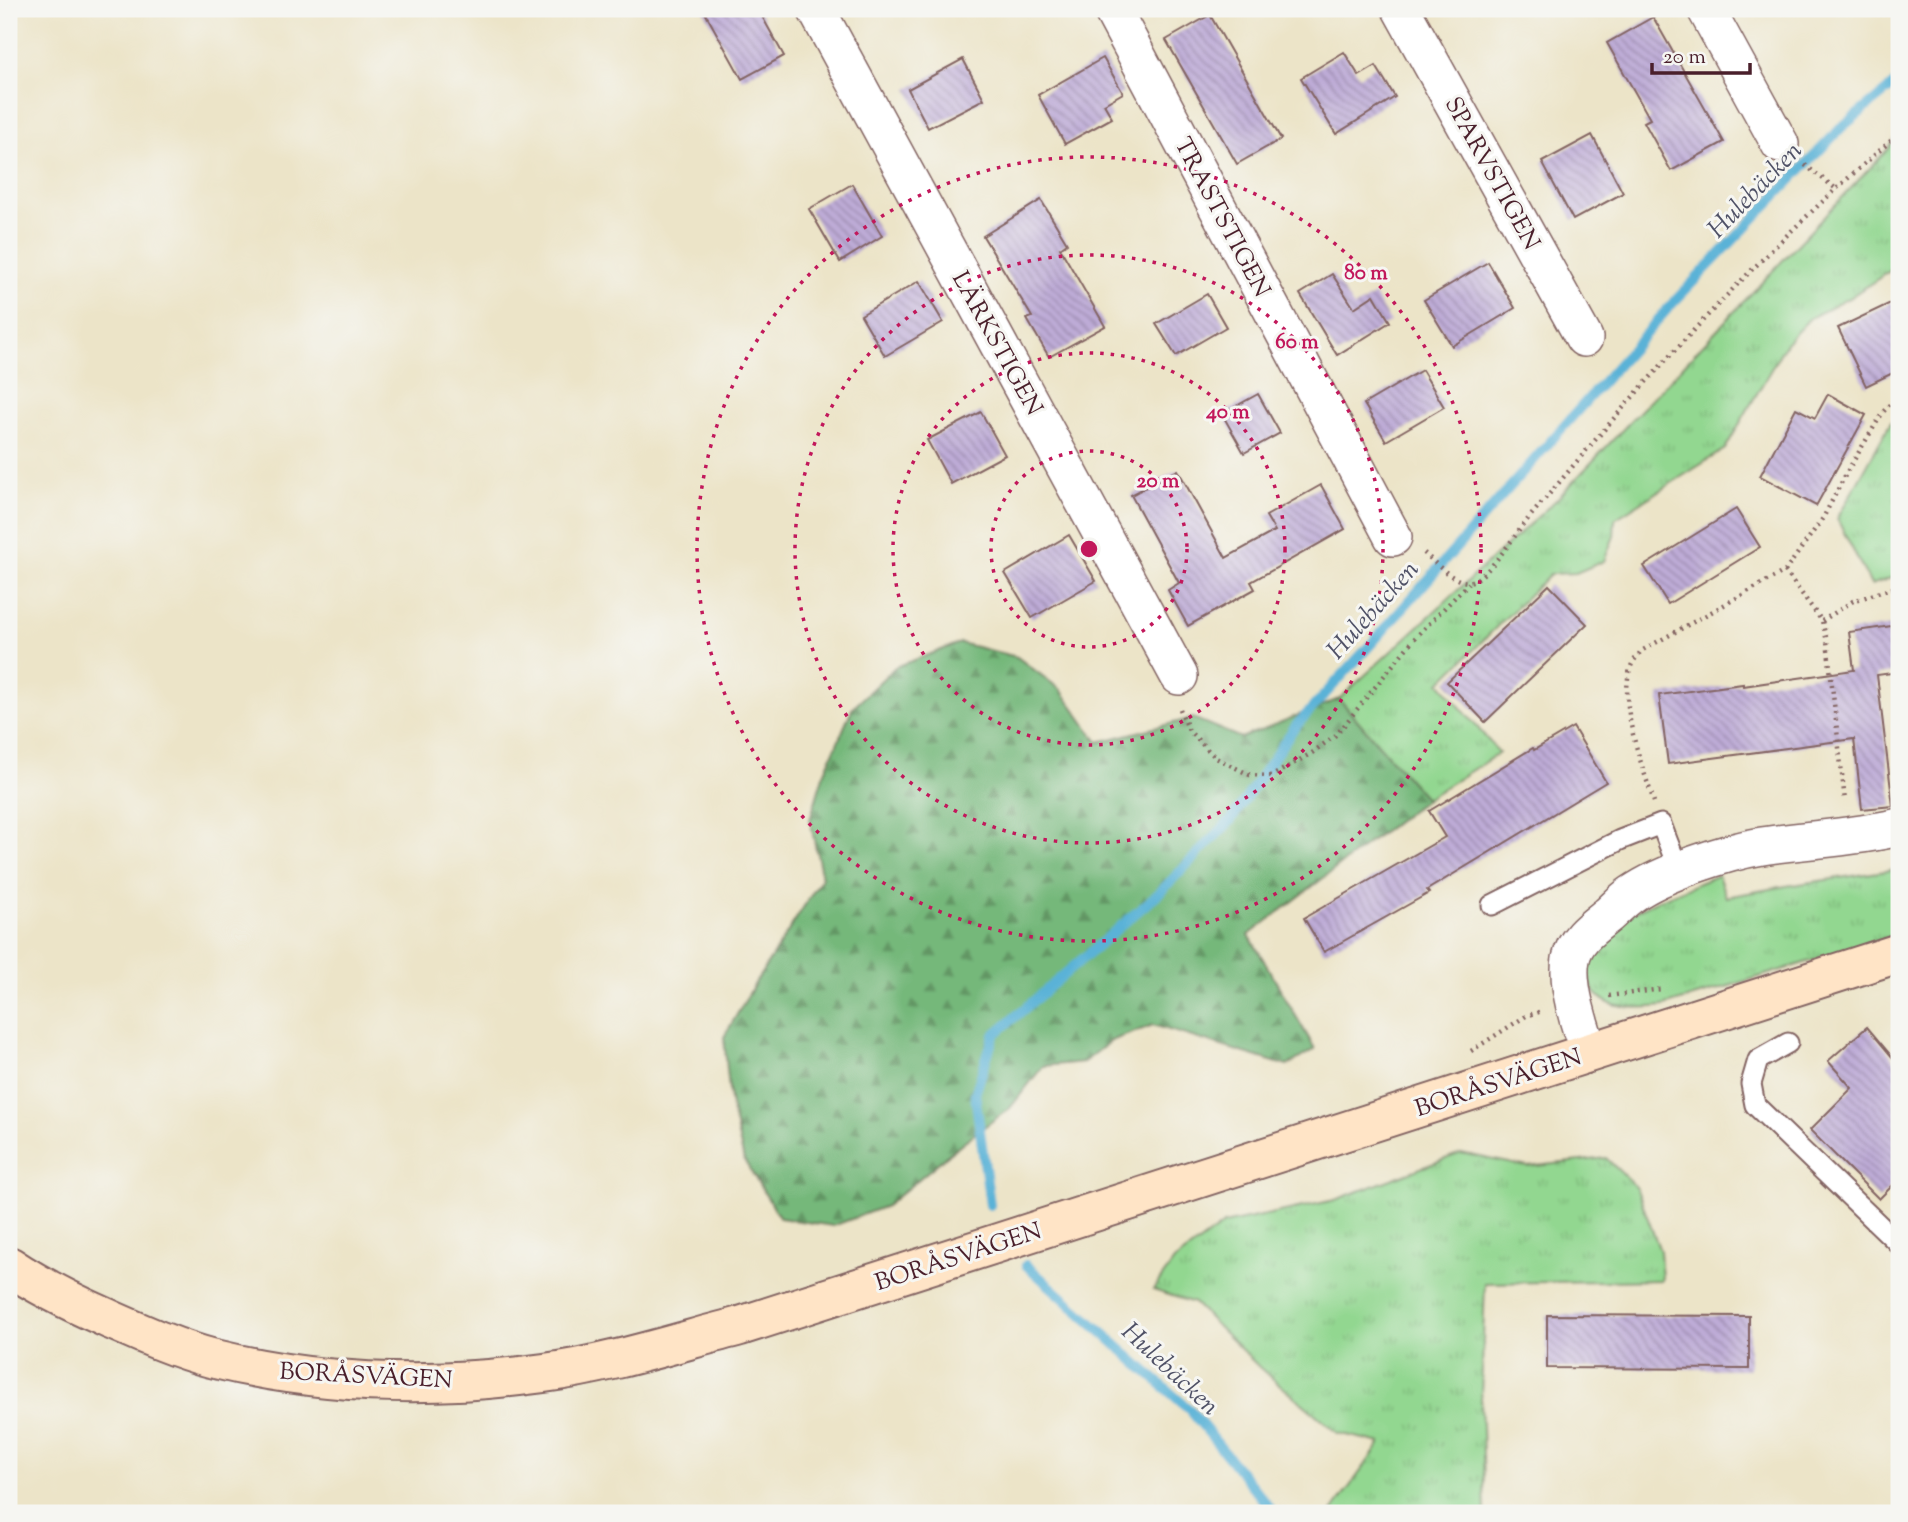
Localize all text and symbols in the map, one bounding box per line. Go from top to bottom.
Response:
scale bar [1652,32,1750,76]
text: 20 m [1663,43,1706,73]
street label: SPARVSTIGEN [1435,91,1547,257]
street label: TRASTSTIGEN [1165,132,1278,304]
water label: Hulebäcken [1700,134,1812,248]
text: 80 m [1344,259,1388,289]
street label: LÄRKSTIGEN [942,266,1050,422]
text: 60 m [1275,328,1319,358]
text: 40 m [1205,398,1250,428]
text: 20 m [1137,467,1180,497]
centre of rings [1077,537,1101,561]
water label: Hulebäcken [1319,553,1429,668]
street label: BORÅSVÄGEN [1411,1041,1586,1127]
street label: BORÅSVÄGEN [871,1215,1046,1301]
water label: Hulebäcken [1112,1315,1227,1425]
street label: BORÅSVÄGEN [278,1355,453,1399]

